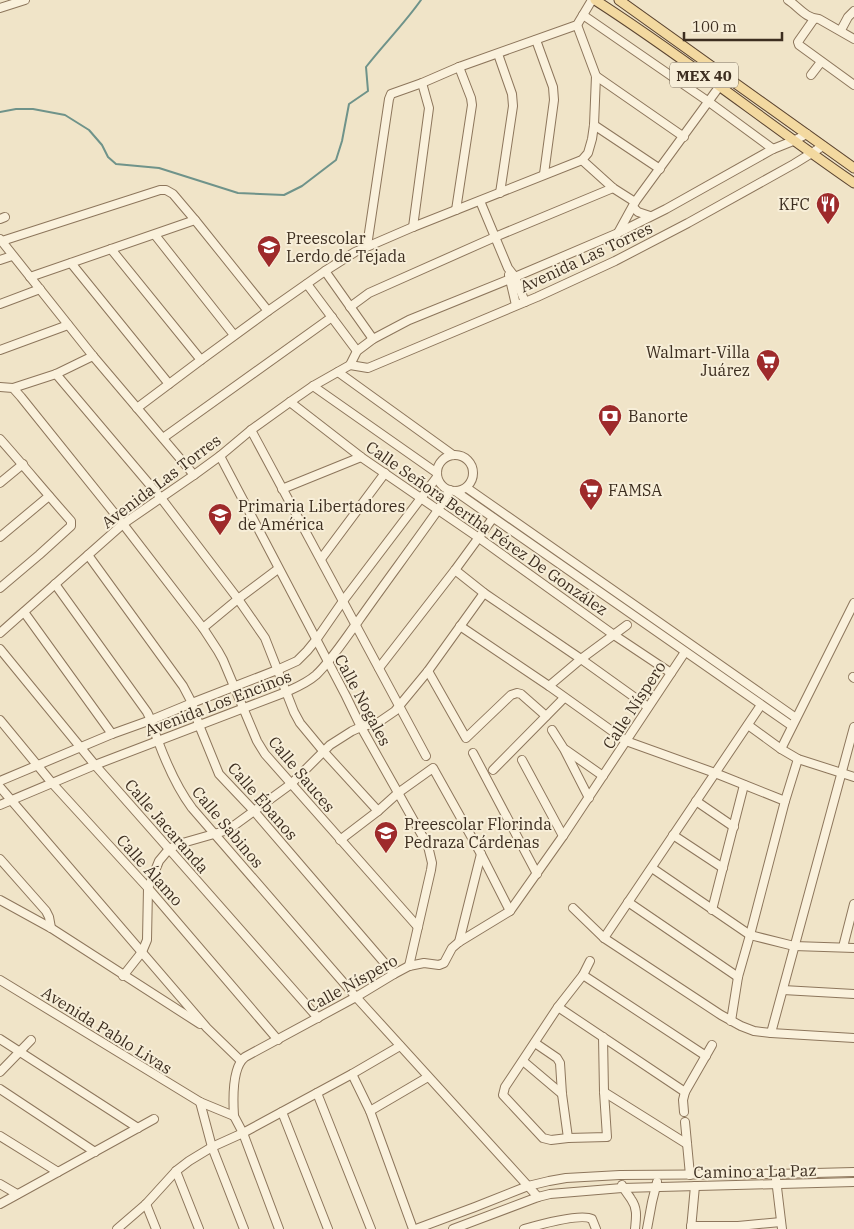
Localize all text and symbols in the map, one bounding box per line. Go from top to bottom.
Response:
scale bar [684,10,782,42]
text: 100 m [692,17,737,36]
road number: MEX 40 [670,62,738,88]
restaurant icon: KFC [815,191,841,225]
place label: KFC [779,194,810,214]
street label: Avenida Las Torres [516,217,656,297]
place label: Preescolar Lerdo de Tejada [286,228,406,266]
school or university icon: Preescolar Lerdo de Tejada [256,234,282,268]
place label: Walmart-Villa Juárez [646,342,750,380]
supermarket icon: Walmart-Villa Juárez [755,348,781,382]
bank icon: Banorte [597,403,623,437]
place label: Banorte [628,406,688,426]
street label: Avenida Las Torres [97,430,225,532]
street label: Calle Señora Bertha Pérez De González [362,436,612,620]
supermarket icon: FAMSA [578,477,604,511]
place label: FAMSA [608,480,662,500]
place label: Primaria Libertadores de América [238,496,405,534]
school or university icon: Primaria Libertadores de América [207,502,233,536]
street label: Calle Nogales [331,651,395,749]
street label: Calle Níspero [598,657,670,753]
street label: Avenida Los Encinos [142,666,294,740]
street label: Calle Sauces [264,732,340,816]
street label: Calle Ébanos [224,757,303,844]
street label: Calle Jacaranda [121,775,214,877]
street label: Calle Sabinos [188,782,268,872]
place label: Preescolar Florinda Pedraza Cárdenas [404,814,552,852]
school or university icon: Preescolar Florinda Pedraza Cárdenas [373,820,399,854]
street label: Calle Álamo [113,829,188,910]
street label: Calle Níspero [303,950,401,1016]
street label: Avenida Pablo Livas [38,982,176,1078]
street label: Camino a La Paz [693,1160,817,1182]

